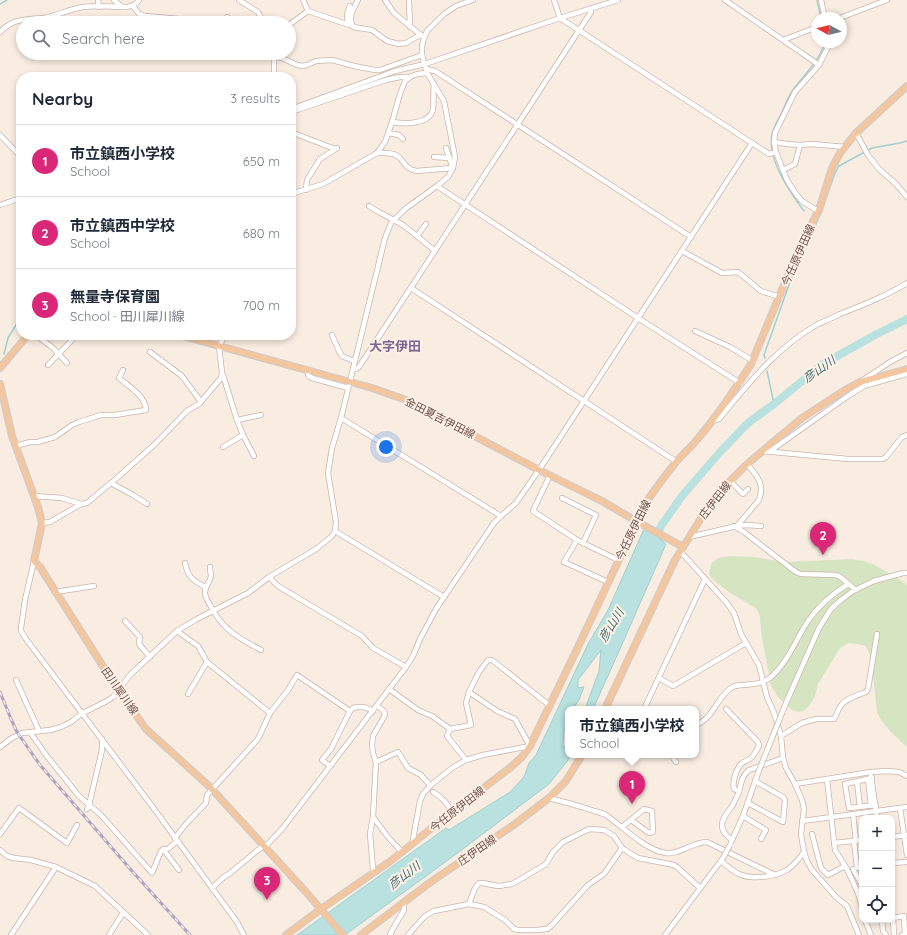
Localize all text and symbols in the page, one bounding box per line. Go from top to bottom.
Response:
north arrow [811,12,847,48]
search box [16,16,296,60]
icon: search [30,27,52,49]
text: Search here [62,29,145,48]
text: Nearby [32,88,93,109]
text: 3 results [230,90,280,106]
text: 市立鎮西小学校 [70,144,175,163]
text: 1 [42,153,48,169]
text: 650 m [243,153,280,169]
text: School [70,163,110,179]
text: 市立鎮西中学校 [70,216,175,235]
street label: 今任原伊田線 [778,222,818,288]
text: 2 [41,225,49,241]
text: 680 m [243,225,280,241]
text: School [70,235,110,251]
text: 無量寺保育園 [70,287,160,306]
text: 3 [42,297,48,313]
text: 700 m [242,297,280,313]
text: School · 田川犀川線 [70,308,185,324]
district label: 大字伊田 [369,338,421,354]
water label: 彦山川 [800,351,840,385]
street label: 金田夏吉伊田線 [403,394,477,442]
your location [376,437,396,457]
street label: 庄伊田線 [696,478,734,522]
street label: 今任原伊田線 [612,497,654,563]
pin: 2 [810,522,836,555]
water label: 彦山川 [595,604,628,644]
street label: 田川犀川線 [98,664,142,718]
popup [565,706,699,758]
text: 市立鎮西小学校 [579,716,685,735]
text: School [579,735,620,751]
pin: 1 [619,771,645,804]
street label: 今任原伊田線 [427,783,487,835]
map controls [859,815,895,923]
button: + [859,815,895,851]
street label: 庄伊田線 [455,832,499,868]
button: − [859,851,895,887]
water label: 彦山川 [385,857,424,892]
pin: 3 [254,867,280,900]
button: locate [859,887,895,923]

